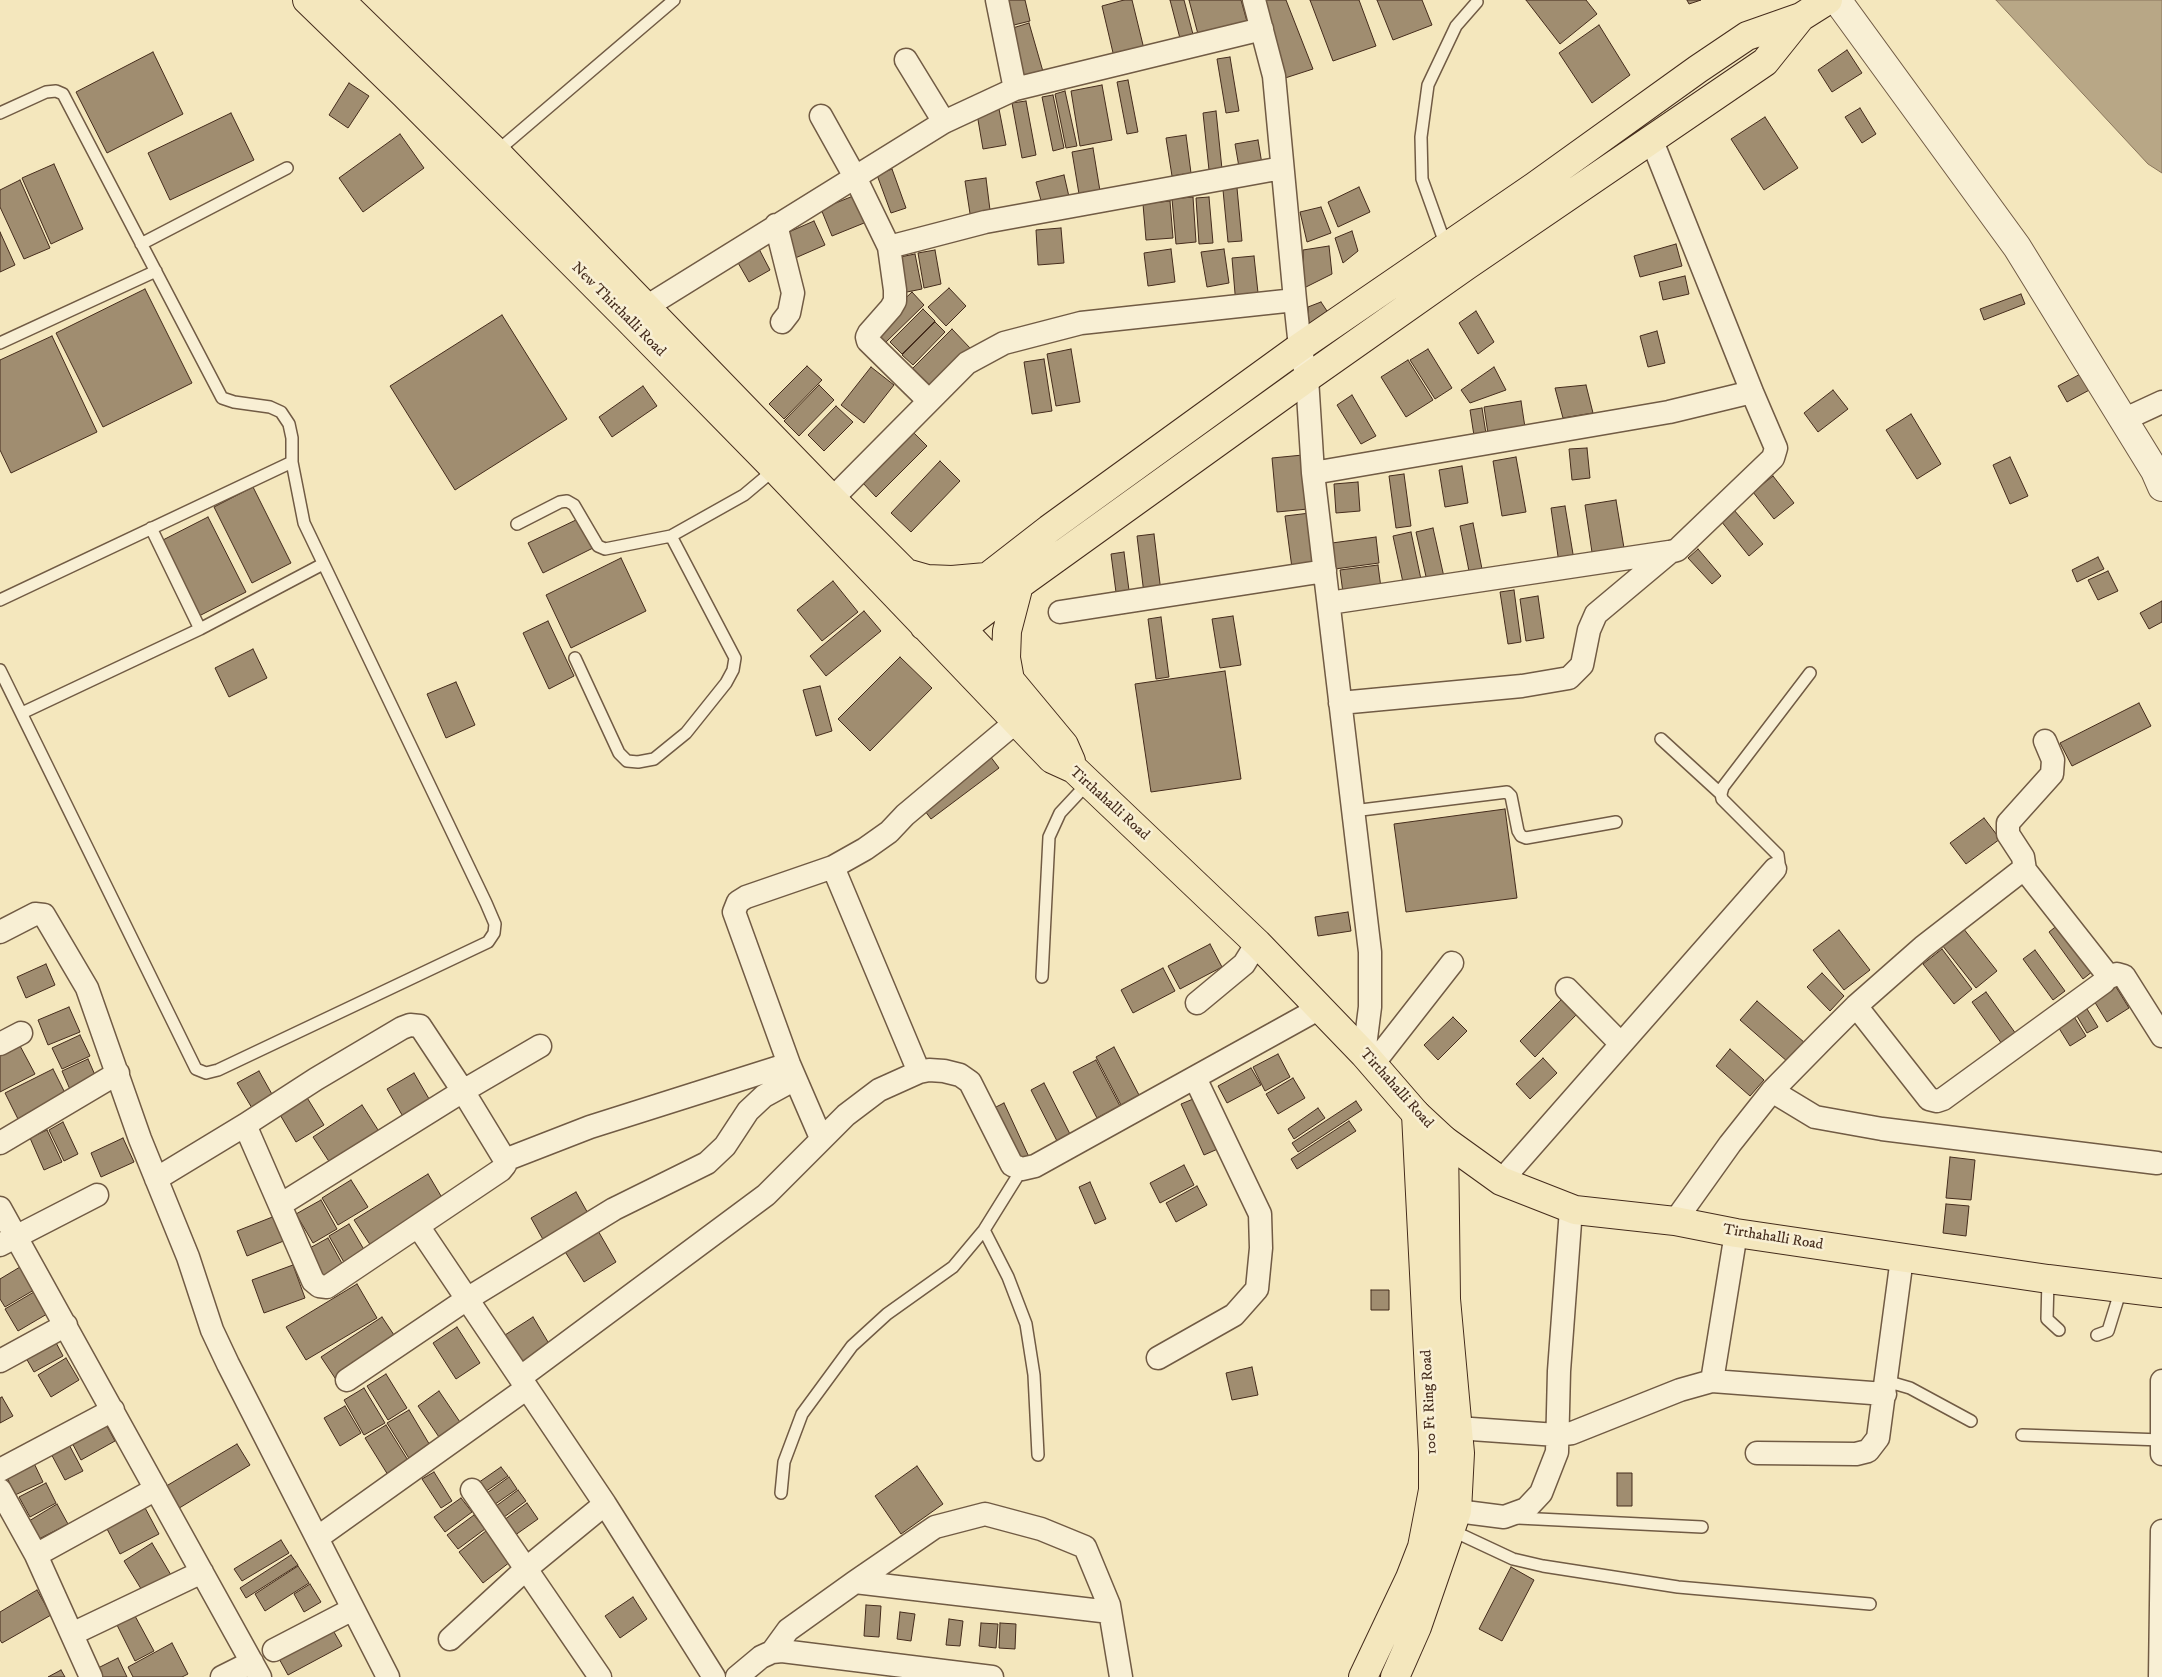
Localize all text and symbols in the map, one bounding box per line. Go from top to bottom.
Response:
street label: New Thirthalli Road [567,259,669,361]
street label: Tirthahalli Road [1065,763,1153,845]
street label: Tirthahalli Road [1355,1045,1437,1133]
street label: Tirthahalli Road [1722,1221,1824,1255]
street label: 100 Ft Ring Road [1418,1349,1442,1455]

